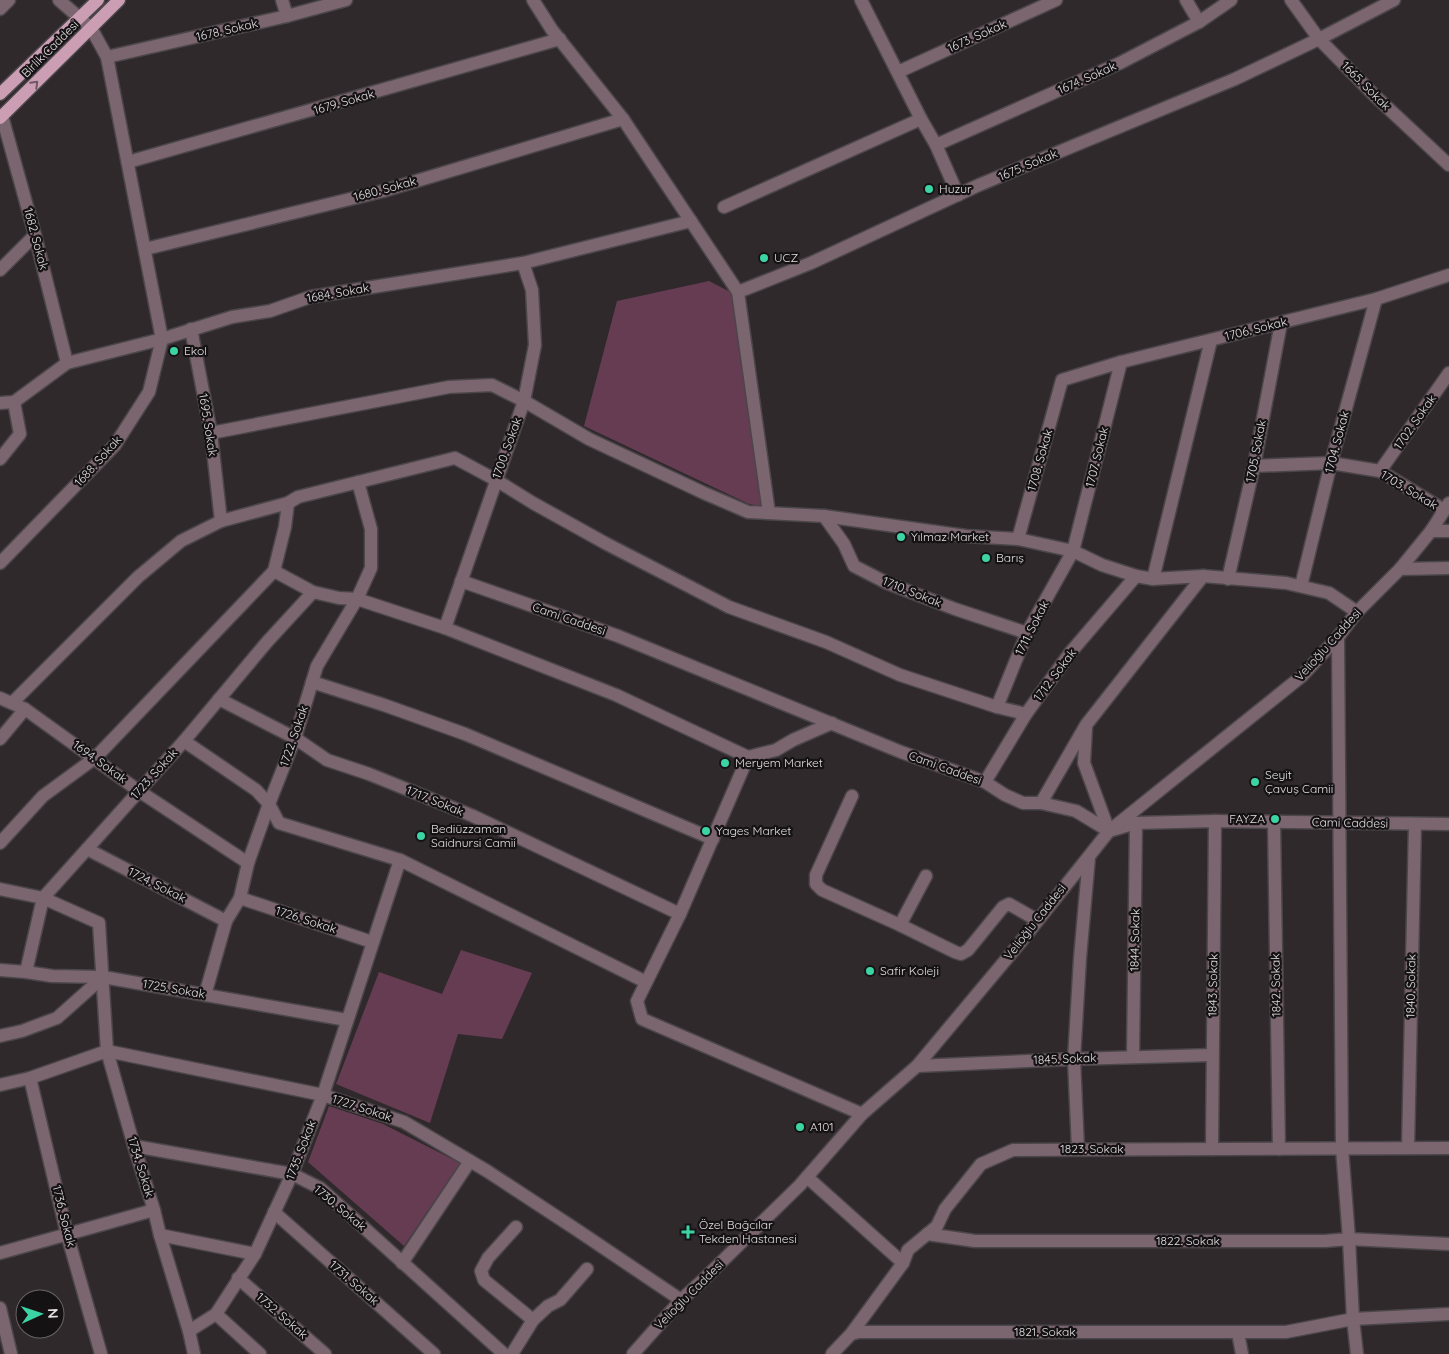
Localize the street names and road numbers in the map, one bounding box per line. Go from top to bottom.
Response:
street label: 1678. Sokak [194,15,259,44]
street label: 1673. Sokak [945,16,1009,55]
street label: Birlik Caddesi [18,17,81,80]
street label: 1674. Sokak [1055,58,1118,97]
street label: 1665. Sokak [1339,58,1394,113]
street label: 1679. Sokak [312,86,376,117]
street label: 1675. Sokak [996,145,1060,184]
street label: 1680. Sokak [352,173,418,204]
street label: 1682. Sokak [21,206,52,271]
street label: 1684. Sokak [305,280,370,305]
street label: 1706. Sokak [1223,314,1289,343]
street label: 1702. Sokak [1390,391,1439,452]
street label: 1695. Sokak [196,392,221,457]
street label: 1704. Sokak [1321,409,1352,475]
street label: 1700. Sokak [488,415,525,481]
street label: 1705. Sokak [1242,418,1269,483]
street label: 1707. Sokak [1082,425,1111,489]
street label: 1708. Sokak [1024,427,1056,493]
street label: 1688. Sokak [71,432,124,489]
street label: 1703. Sokak [1378,467,1440,512]
street label: 1710. Sokak [881,573,944,610]
street label: 1711. Sokak [1011,598,1052,658]
street label: Cami Caddesi [531,599,608,638]
street label: Velioğlu Caddesi [1291,605,1364,684]
street label: 1712. Sokak [1030,646,1079,704]
street label: 1722. Sokak [276,703,311,768]
street label: 1694. Sokak [70,737,130,786]
street label: 1723. Sokak [127,745,180,802]
street label: Cami Caddesi [907,747,984,788]
street label: 1717. Sokak [404,782,466,819]
street label: Cami Caddesi [1312,814,1388,831]
street label: 1724. Sokak [126,864,189,906]
street label: Velioğlu Caddesi [1000,881,1069,963]
street label: 1726. Sokak [274,903,339,936]
street label: 1844. Sokak [1126,908,1143,972]
street label: 1843. Sokak [1204,953,1221,1017]
street label: 1842. Sokak [1267,953,1284,1017]
street label: 1840. Sokak [1402,954,1419,1018]
street label: 1725. Sokak [142,976,206,1001]
street label: 1845. Sokak [1033,1050,1097,1067]
street label: 1727. Sokak [330,1091,394,1124]
street label: 1735. Sokak [282,1118,319,1182]
street label: 1734. Sokak [125,1135,158,1199]
street label: 1823. Sokak [1060,1141,1124,1156]
street label: 1730. Sokak [311,1181,369,1234]
street label: 1736. Sokak [50,1184,79,1248]
street label: 1822. Sokak [1156,1233,1220,1248]
street label: 1731. Sokak [326,1257,382,1308]
street label: Velioğlu Caddesi [651,1257,726,1332]
street label: 1732. Sokak [254,1289,311,1342]
street label: 1821. Sokak [1014,1324,1076,1339]

